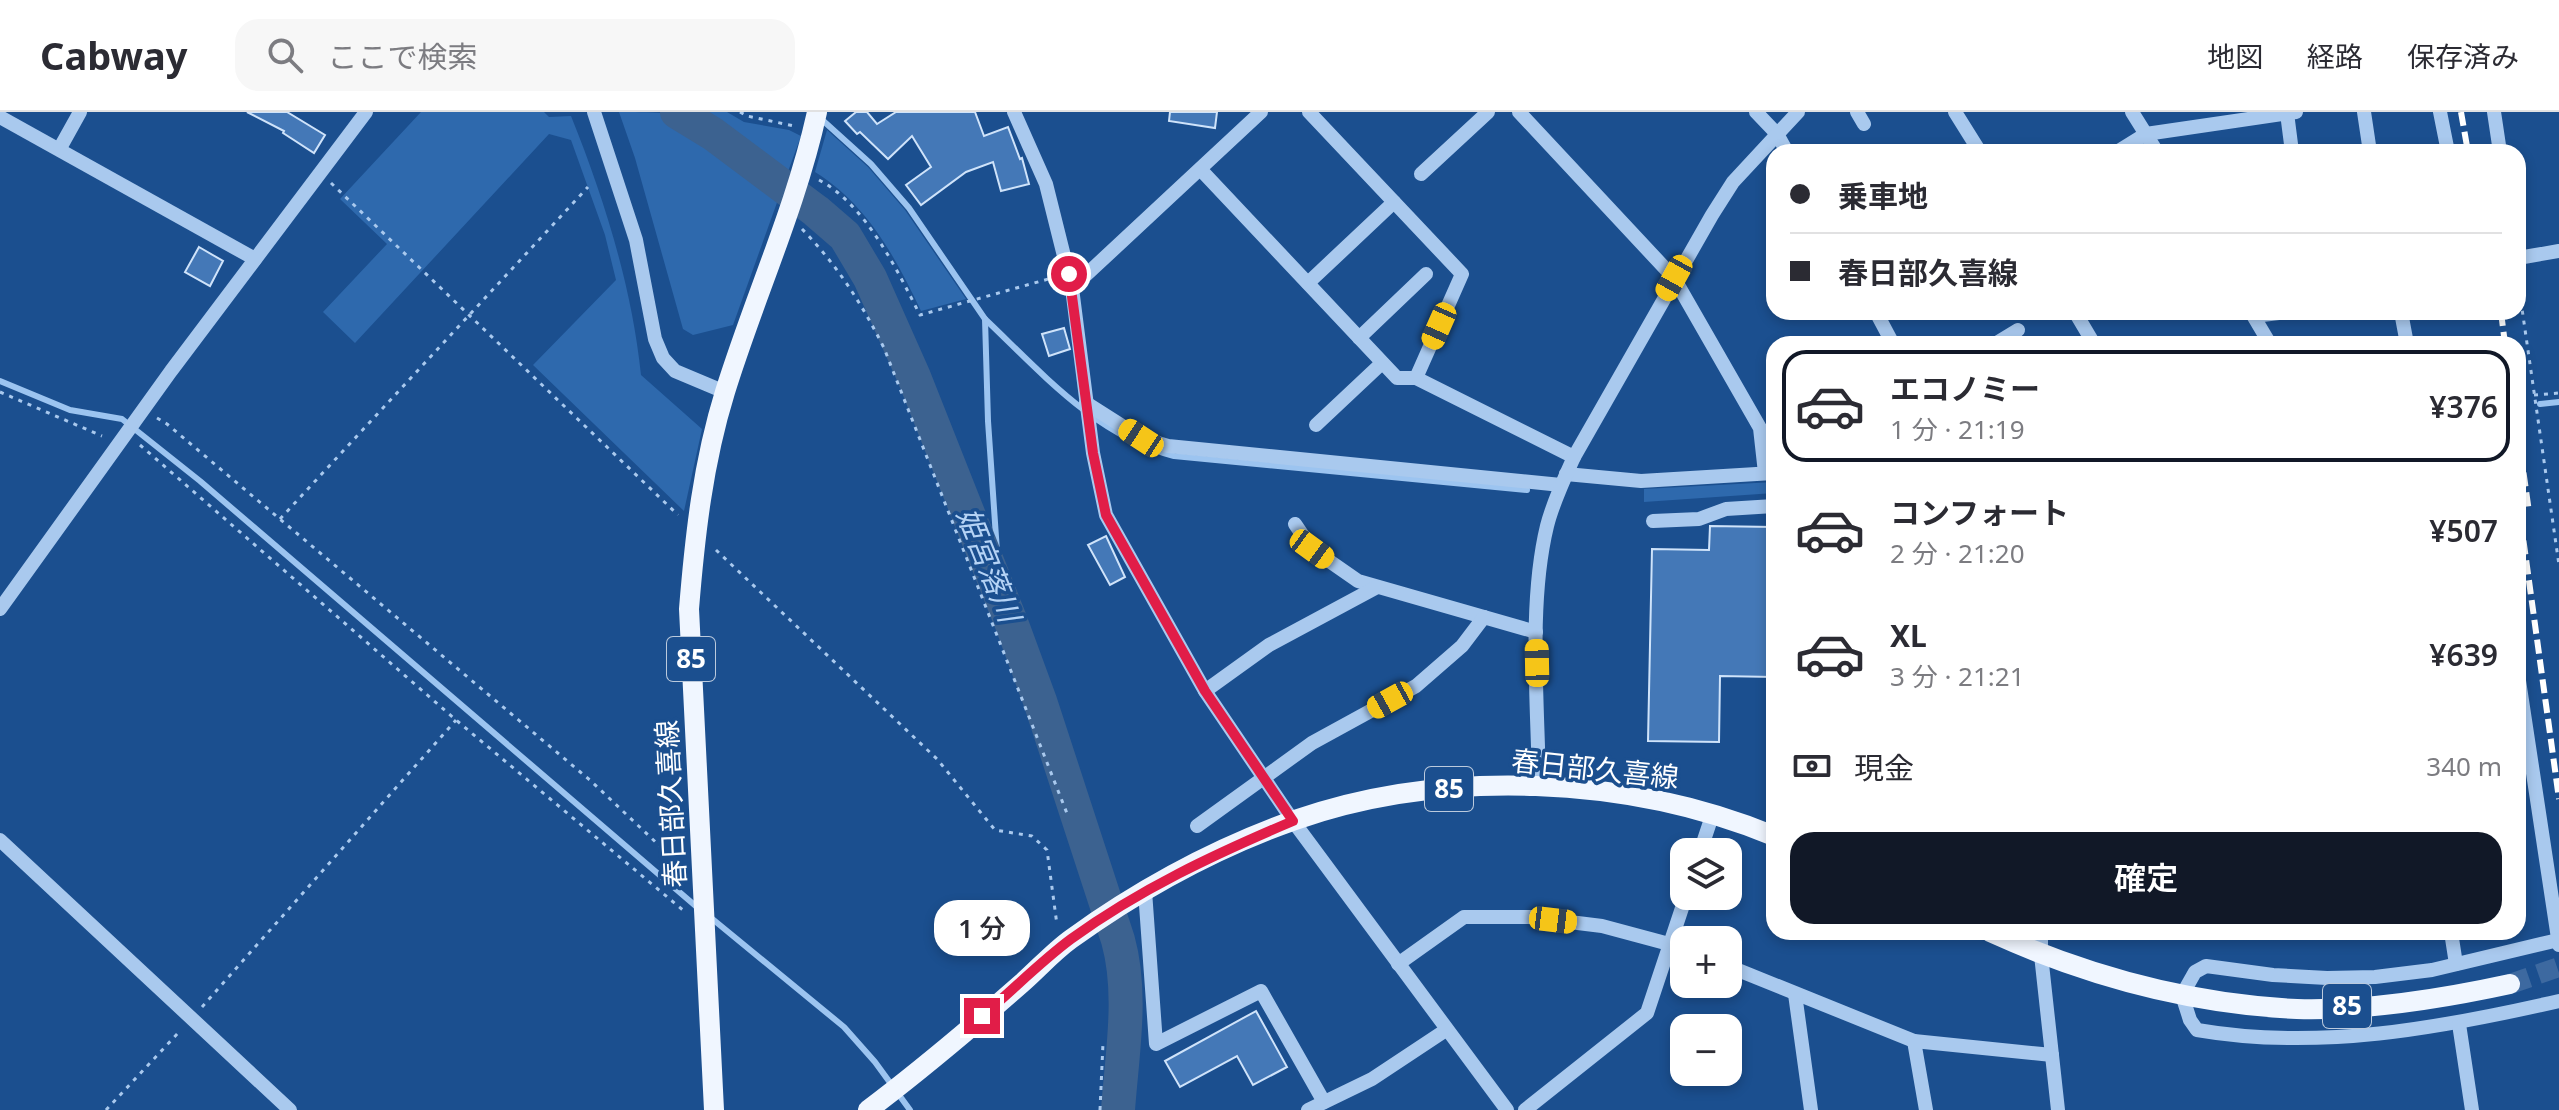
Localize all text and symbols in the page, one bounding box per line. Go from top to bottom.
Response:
search box [235,19,795,91]
text: Cabway [40,29,187,81]
icon: search [263,33,307,77]
text: ここで検索 [327,36,477,77]
text: 地図 [2207,37,2263,75]
text: 経路 [2307,37,2363,75]
text: 保存済み [2407,37,2519,75]
text: 乗車地 [1838,175,1928,216]
car [1652,251,1696,305]
text: 春日部久喜線 [1838,252,2018,293]
route start [1051,256,1087,292]
car [1418,299,1460,353]
text: エコノミー [1890,368,2040,409]
icon: car [1794,370,1866,442]
text: ¥376 [2429,386,2498,427]
text: 1 分 · 21:19 [1890,411,2025,447]
car [1114,415,1168,461]
text: コンフォート [1890,492,2069,533]
icon: car [1794,494,1866,566]
water label: 姫宮落川 [948,501,1032,631]
text: ¥507 [2429,510,2498,551]
car [1286,525,1338,573]
text: 2 分 · 21:20 [1890,535,2025,571]
text: XL [1890,615,1927,656]
icon: car [1794,618,1866,690]
text: ¥639 [2429,634,2498,675]
road number: 85 [667,637,715,681]
car [1525,639,1549,687]
text: 3 分 · 21:21 [1890,658,2025,694]
car [1363,678,1417,722]
street label: 春日部久喜線 [647,719,693,889]
street label: 春日部久喜線 [1510,740,1681,796]
icon: cash [1790,744,1834,788]
text: 現金 [1854,747,1914,788]
text: 340 m [2426,748,2502,784]
road number: 85 [1425,767,1473,811]
button: 確定 [1790,832,2502,924]
map controls [1670,838,1742,1086]
button: layers [1670,838,1742,910]
callout: 1 分 [934,900,1030,956]
car [1528,905,1578,935]
text: 1 分 [958,910,1006,946]
button: + [1670,926,1742,998]
road number: 85 [2323,984,2371,1028]
route end [964,998,1000,1034]
button: − [1670,1014,1742,1086]

